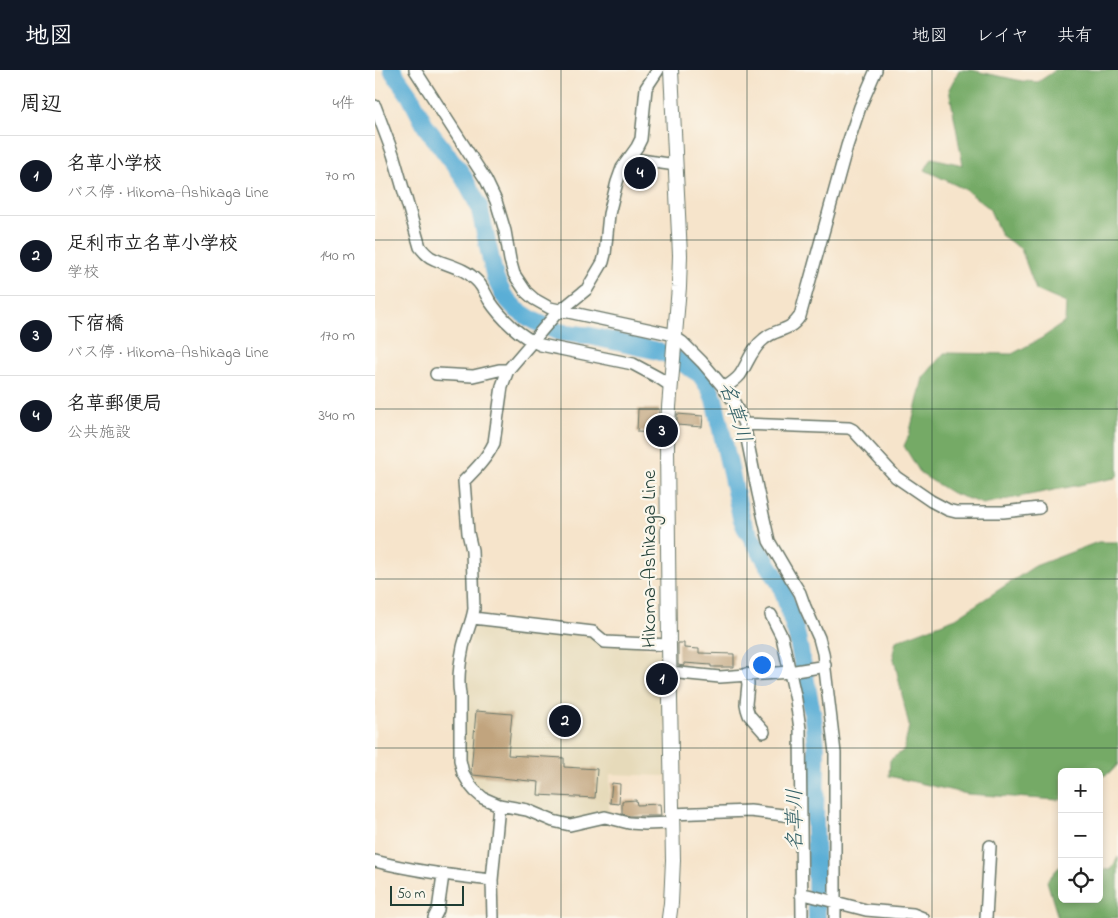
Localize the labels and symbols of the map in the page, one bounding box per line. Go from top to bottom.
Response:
pin: 4 [624,154,656,192]
water label: 名草川 [711,378,758,447]
pin: 3 [646,412,678,450]
street label: Hikoma-Ashikaga Line [636,470,666,648]
your location [749,652,775,678]
pin: 1 [646,660,678,698]
pin: 2 [549,702,581,740]
water label: 名草川 [781,789,811,852]
scale bar [390,883,464,906]

